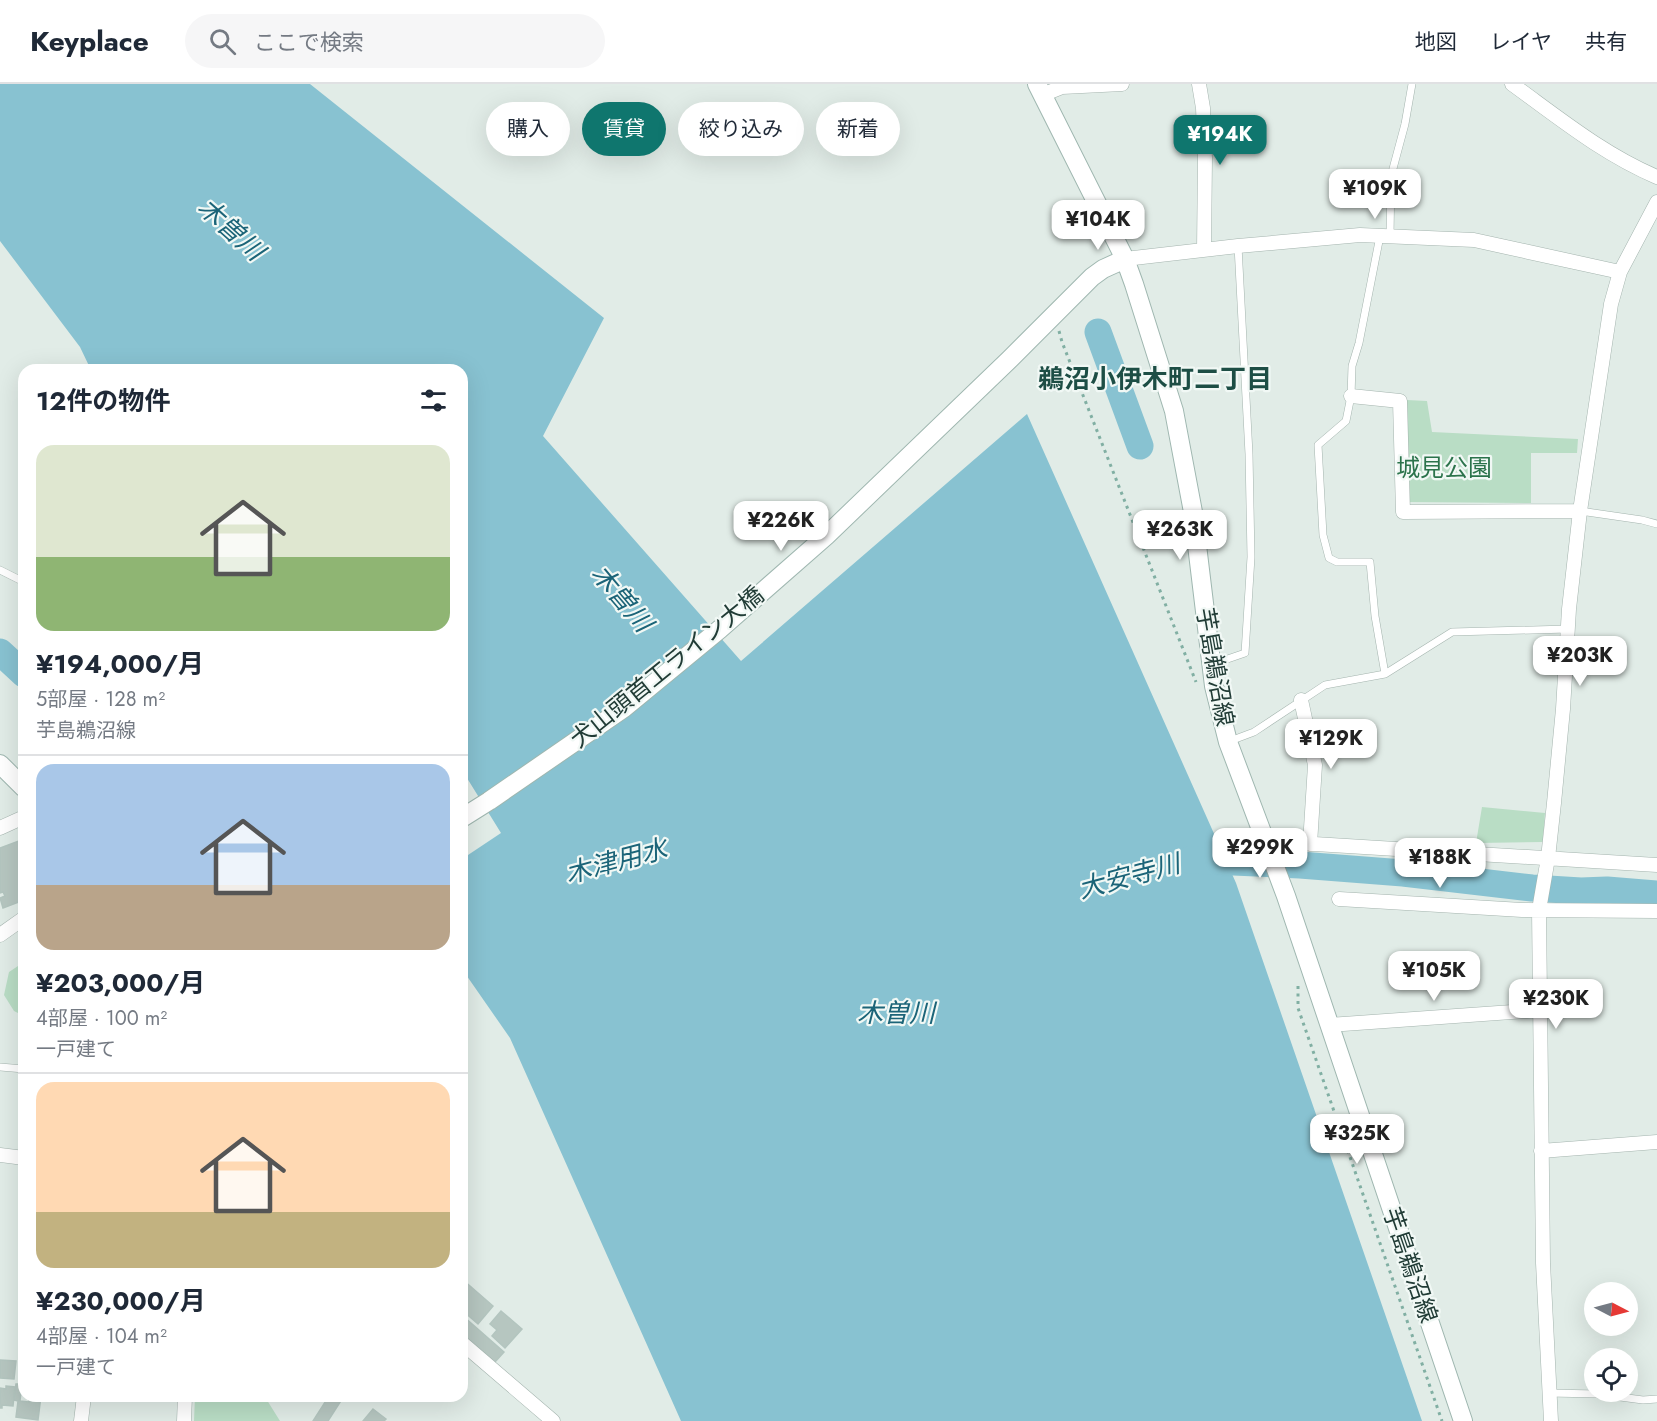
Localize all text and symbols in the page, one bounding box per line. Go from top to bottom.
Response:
search box [185,14,605,68]
text: Keyplace [30,21,149,62]
icon: search [206,25,239,58]
text: ここで検索 [254,26,364,58]
text: 地図 [1415,27,1457,57]
text: レイヤ [1490,27,1552,57]
text: 共有 [1585,27,1627,57]
chip: 購入 [486,102,570,156]
chip: 賃貸 [582,102,666,156]
chip: 絞り込み [678,102,804,156]
chip: 新着 [816,102,900,156]
pin: ¥194K [1178,115,1262,166]
text: ¥194K [1188,120,1252,149]
pin: ¥109K [1333,169,1417,220]
text: ¥109K [1343,174,1407,203]
water label: 木曽川 [189,189,275,271]
pin: ¥104K [1056,200,1140,251]
text: ¥104K [1066,205,1130,234]
district label: 鵜沼小伊木町二丁目 [1038,360,1272,398]
text: 12件の物件 [36,382,170,420]
icon: filters [417,384,450,417]
park label: 城見公園 [1396,450,1492,485]
icon: home [189,484,297,592]
pin: ¥226K [739,501,823,552]
text: ¥226K [748,506,814,535]
pin: ¥263K [1138,510,1222,561]
text: ¥263K [1147,515,1213,544]
water label: 木曽川 [582,556,664,642]
street label: 犬山頭首工ライン大橋 [562,577,771,756]
street label: 芋島鵜沼線 [1188,605,1243,729]
pin: ¥203K [1538,636,1622,687]
text: ¥203K [1547,641,1613,670]
text: ¥194,000/月 [36,645,204,683]
text: 5部屋 · 128 m² [36,685,165,714]
text: 芋島鵜沼線 [36,716,136,745]
pin: ¥129K [1289,719,1373,770]
text: ¥129K [1299,724,1363,753]
icon: home [189,803,297,911]
water label: 木津用水 [561,828,674,893]
pin: ¥299K [1218,828,1302,879]
text: ¥299K [1226,833,1294,862]
pin: ¥188K [1398,838,1482,889]
water label: 大安寺川 [1074,843,1187,908]
text: ¥188K [1409,843,1471,872]
pin: ¥105K [1392,951,1476,1002]
text: ¥105K [1402,956,1466,985]
text: ¥203,000/月 [36,964,205,1002]
pin: ¥230K [1514,979,1598,1030]
text: ¥230K [1523,984,1589,1013]
water label: 木曽川 [857,994,938,1032]
text: 4部屋 · 100 m² [36,1004,167,1033]
text: 一戸建て [36,1035,116,1064]
pin: ¥325K [1315,1114,1399,1165]
text: ¥325K [1324,1119,1390,1148]
icon: home [189,1121,297,1229]
street label: 芋島鵜沼線 [1374,1202,1447,1327]
text: ¥230,000/月 [36,1282,206,1320]
north arrow [1584,1282,1638,1336]
map controls [1584,1282,1638,1402]
text: 4部屋 · 104 m² [36,1322,167,1351]
button: locate [1584,1348,1638,1402]
text: 一戸建て [36,1353,116,1382]

